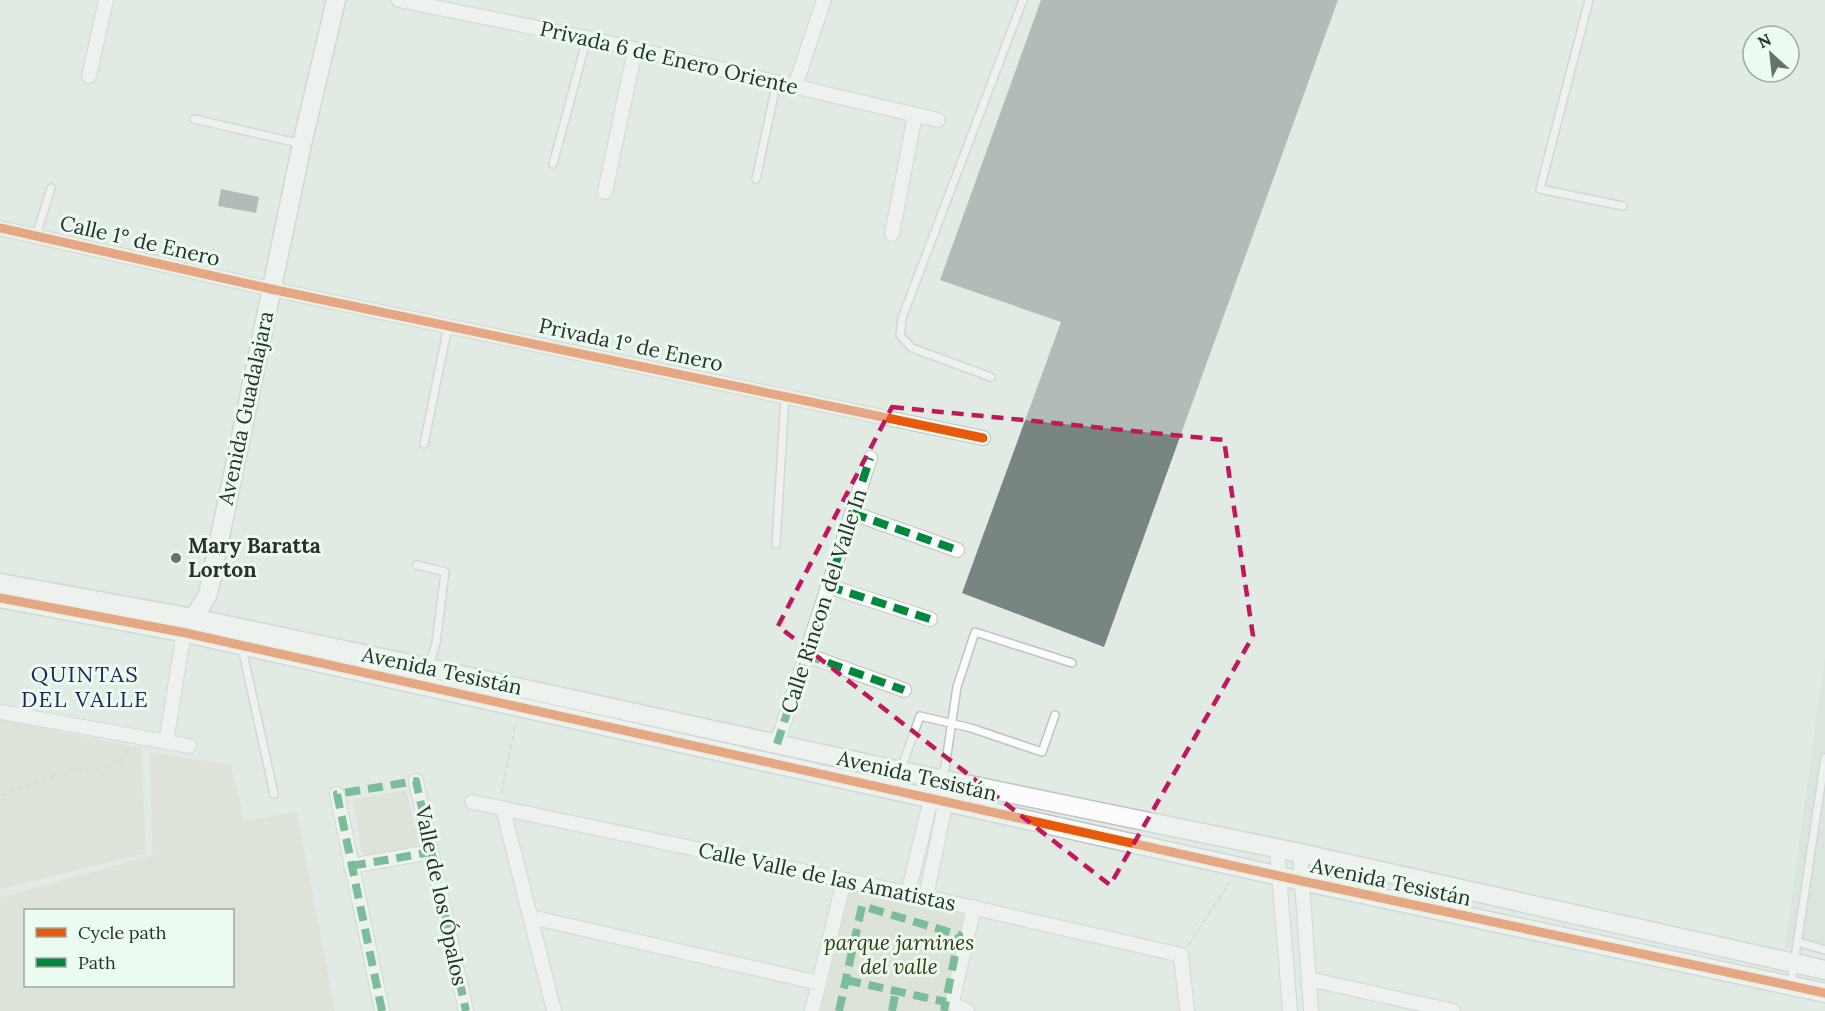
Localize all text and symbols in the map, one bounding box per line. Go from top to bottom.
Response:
street label: Privada 6 de Enero Oriente [537,15,801,100]
north arrow [1741,24,1801,84]
text: N [1754,29,1774,52]
street label: Calle 1° de Enero [57,209,223,272]
street label: Avenida Guadalajara [212,308,279,508]
street label: Privada 1° de Enero [537,312,726,377]
street label: Calle Rincon del Valle In [774,485,873,717]
place label: Mary Baratta Lorton [188,532,321,583]
marker: Mary Baratta Lorton [169,551,183,565]
street label: Avenida Tesistán [359,640,525,701]
district label: QUINTAS DEL VALLE [21,660,149,713]
street label: Avenida Tesistán [834,744,1000,807]
street label: Valle de los Ópalos [409,803,474,988]
street label: Calle Valle de las Amatistas [696,836,958,917]
street label: Avenida Tesistán [1308,851,1474,912]
legend [24,909,234,987]
text: Cycle path [78,921,167,944]
park label: parque jarnines del valle [824,929,974,980]
text: Path [78,951,116,974]

